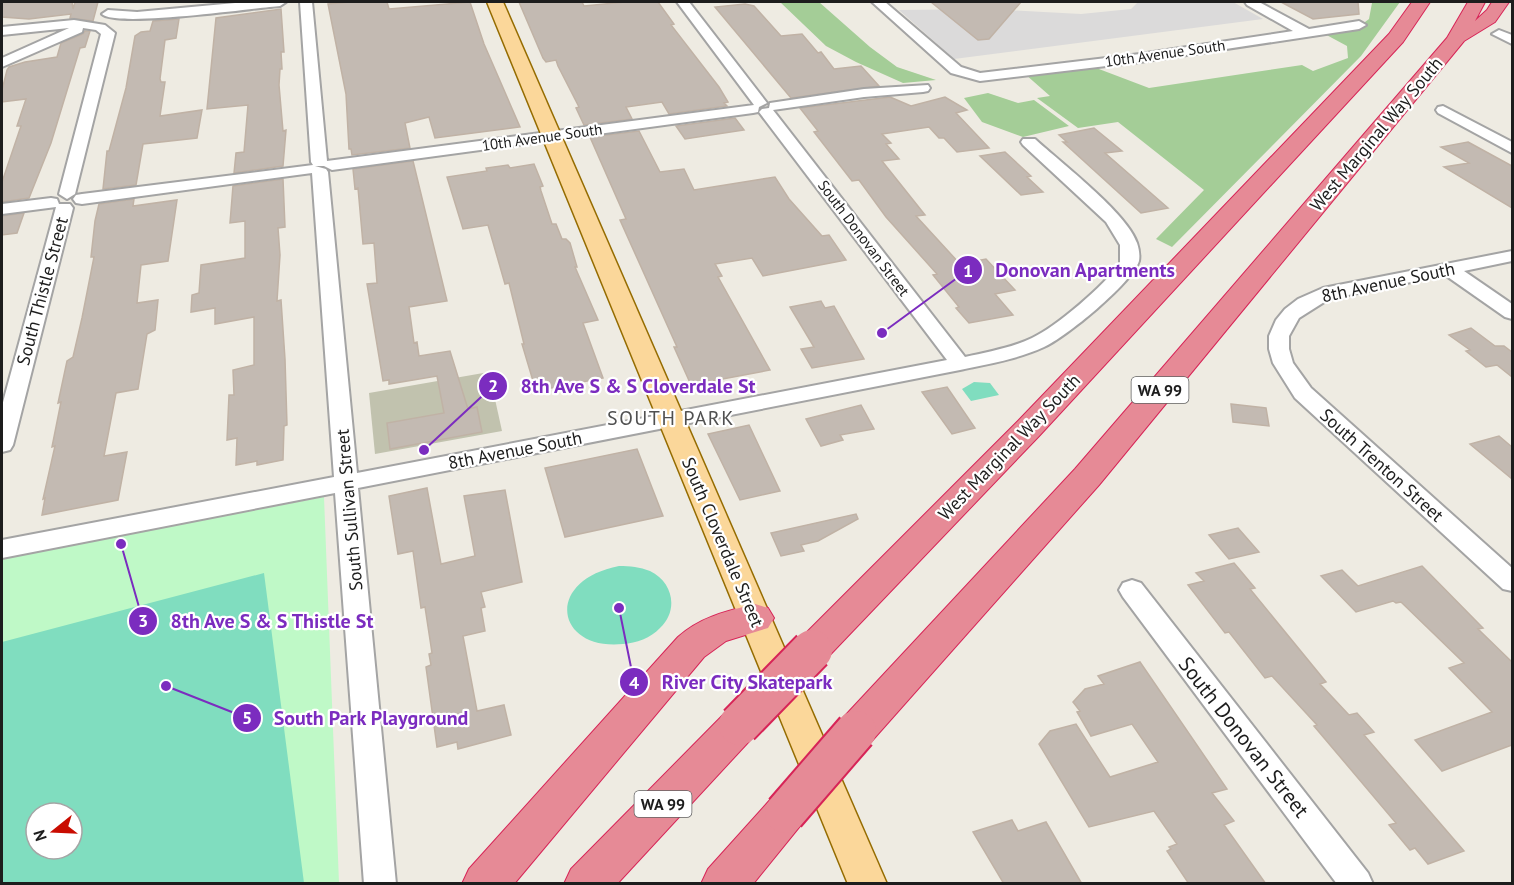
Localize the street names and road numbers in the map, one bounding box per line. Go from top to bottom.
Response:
street label: 10th Avenue South [1104,35,1226,71]
street label: West Marginal Way South [1305,52,1447,216]
street label: 10th Avenue South [481,119,603,155]
street label: South Donovan Street [814,176,914,300]
street label: South Thistle Street [11,214,73,368]
street label: 8th Avenue South [1319,257,1457,307]
street label: West Marginal Way South [933,369,1085,525]
road number: WA 99 [1132,377,1188,403]
street label: South Trenton Street [1315,403,1449,527]
street label: 8th Avenue South [446,426,584,474]
street label: South Sullivan Street [330,428,368,592]
street label: South Cloverdale Street [677,454,769,630]
street label: South Donovan Street [1173,651,1315,823]
road number: WA 99 [634,791,692,817]

